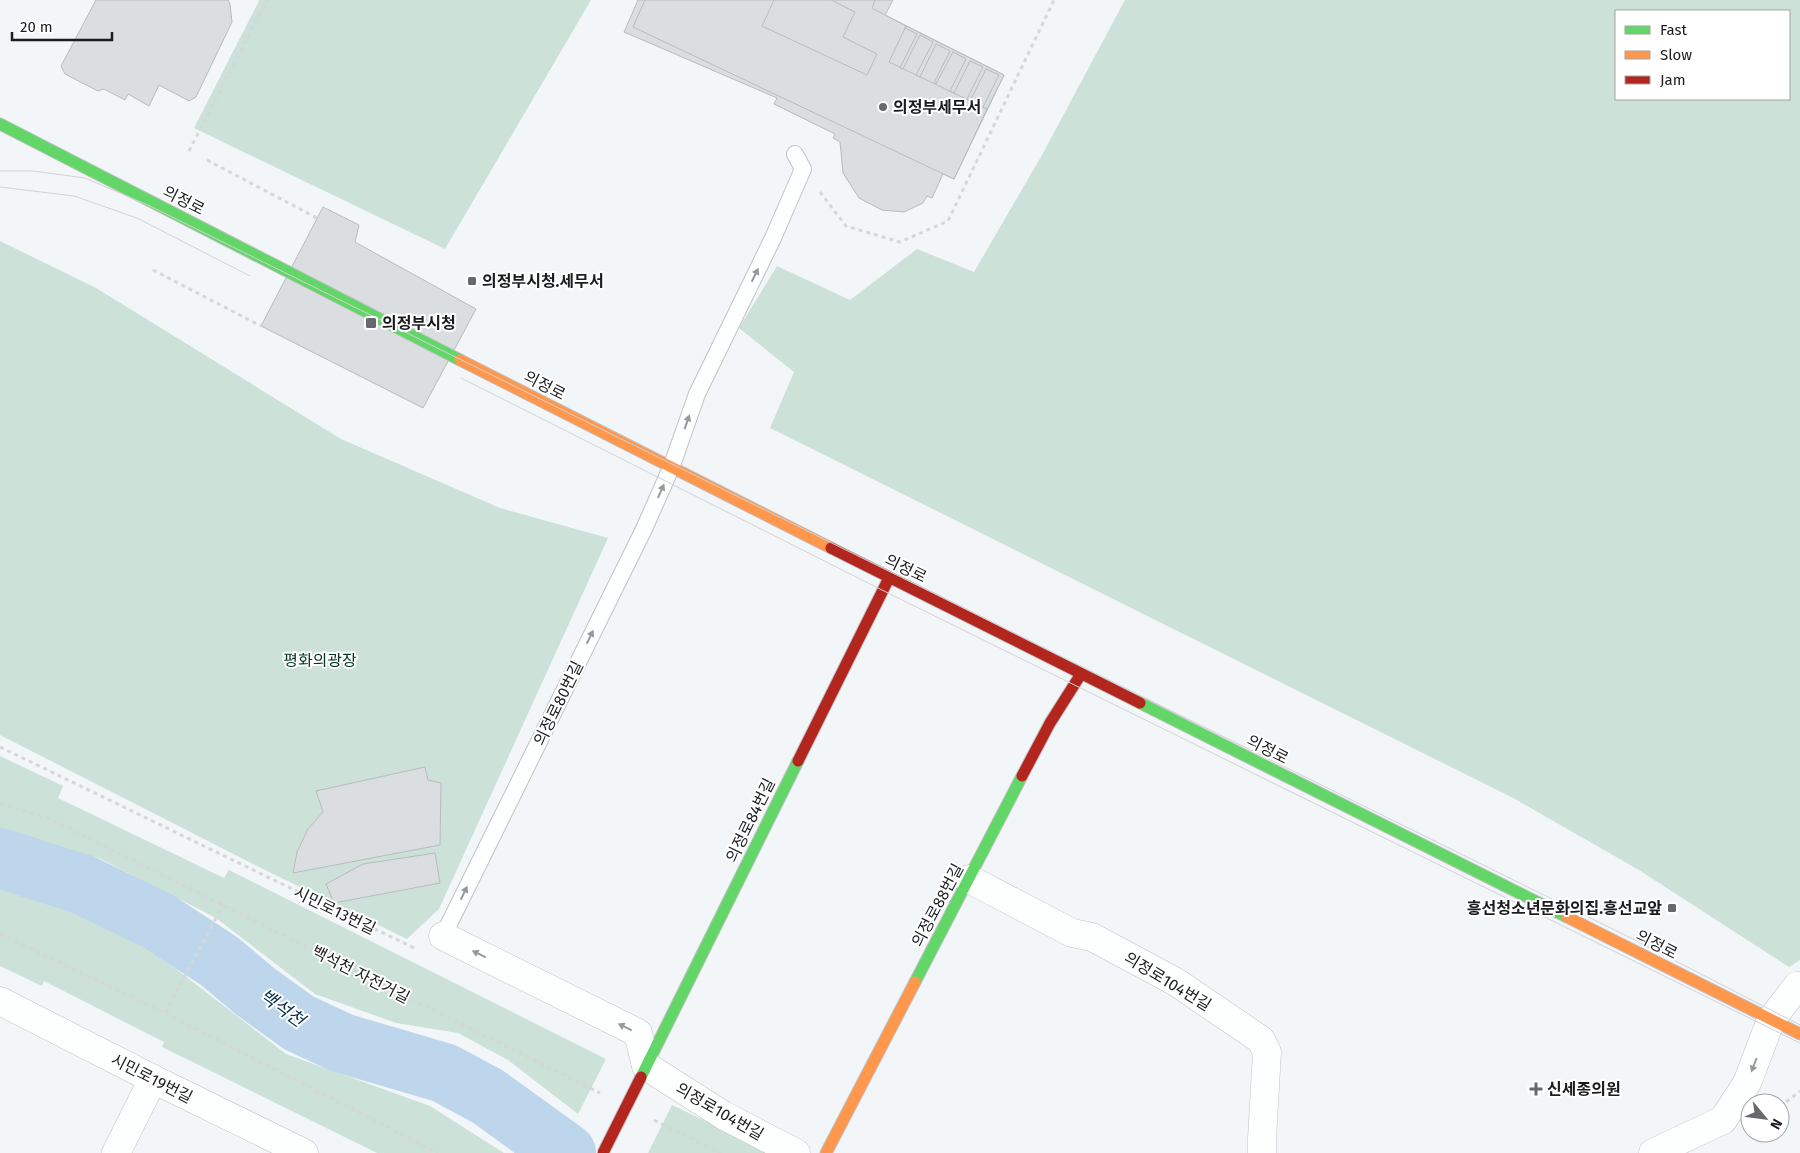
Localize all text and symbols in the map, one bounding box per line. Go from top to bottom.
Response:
scale bar [12,10,112,42]
legend [1615,10,1790,100]
text: 20 m [20,18,53,36]
text: Fast [1660,21,1687,39]
text: Slow [1660,46,1692,64]
text: Jam [1660,71,1686,89]
place label: 의정부세무서 [893,98,981,117]
marker: 의정부세무서 [877,101,889,113]
street label: 의정로 [160,182,208,219]
one-way arrow [751,267,759,282]
place label: 의정부시청.세무서 [482,272,604,291]
marker: 의정부시청.세무서 [466,275,478,287]
place label: 의정부시청 [382,314,456,333]
marker: 의정부시청 [364,316,378,330]
street label: 의정로 [521,367,569,404]
one-way arrow [684,415,692,430]
one-way arrow [658,484,666,498]
street label: 의정로 [882,550,930,587]
one-way arrow [586,630,594,644]
park label: 평화의광장 [283,651,357,670]
street label: 의정로80번길 [530,658,587,748]
street label: 의정로 [1244,731,1292,768]
street label: 의정로84번길 [722,775,779,865]
street label: 의정로88번길 [908,860,967,950]
street label: 시민로13번길 [291,883,379,938]
one-way arrow [461,886,469,900]
place label: 흥선청소년문화의집.흥선교앞 [1467,899,1662,918]
marker: 흥선청소년문화의집.흥선교앞 [1666,902,1678,914]
street label: 의정로 [1633,926,1681,963]
street label: 백석천 자전거길 [309,942,413,1007]
street label: 의정로104번길 [1121,948,1215,1015]
one-way arrow [472,950,486,958]
water label: 백석천 [255,984,311,1033]
one-way arrow [617,1023,632,1031]
street label: 시민로19번길 [108,1050,196,1107]
one-way arrow [1749,1058,1757,1073]
street label: 의정로104번길 [673,1079,767,1144]
place label: 신세종의원 [1547,1080,1621,1099]
marker: 신세종의원 [1529,1082,1543,1096]
north arrow [1740,1093,1790,1143]
text: N [1766,1116,1786,1132]

